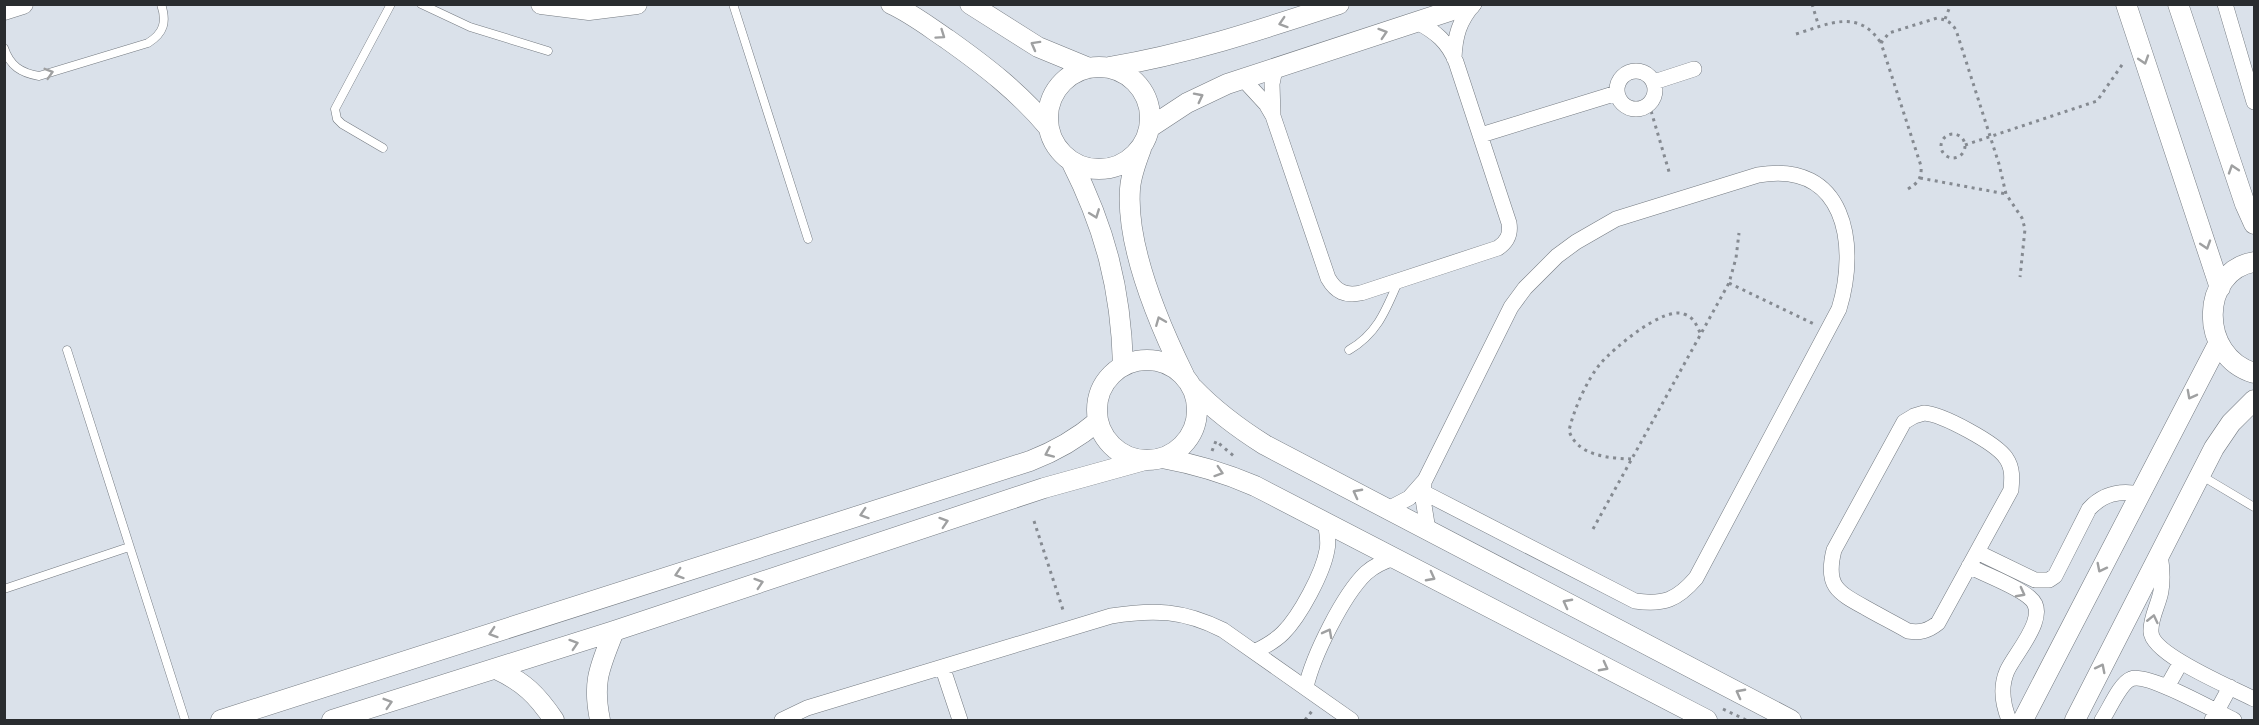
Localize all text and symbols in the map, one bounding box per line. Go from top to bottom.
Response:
one-way arrow [1278,15,1289,28]
one-way arrow [935,28,946,39]
one-way arrow [1377,28,1388,41]
one-way arrow [1031,41,1041,52]
one-way arrow [2137,54,2149,65]
one-way arrow [43,68,54,80]
one-way arrow [1192,93,1203,104]
one-way arrow [2228,164,2240,175]
one-way arrow [1088,207,1100,218]
one-way arrow [2198,239,2211,250]
one-way arrow [1155,317,1167,328]
one-way arrow [2187,389,2198,400]
one-way arrow [1045,446,1056,458]
one-way arrow [1213,465,1224,477]
one-way arrow [1353,489,1363,500]
one-way arrow [859,507,870,519]
one-way arrow [938,516,949,529]
one-way arrow [2097,562,2108,573]
one-way arrow [674,567,685,579]
one-way arrow [1425,570,1435,581]
one-way arrow [753,578,764,590]
one-way arrow [2014,585,2025,597]
one-way arrow [1563,599,1573,610]
one-way arrow [2146,614,2159,624]
one-way arrow [488,626,499,638]
one-way arrow [1321,629,1332,640]
one-way arrow [568,639,579,651]
one-way arrow [1597,660,1608,671]
one-way arrow [2094,664,2105,675]
one-way arrow [1735,689,1746,700]
one-way arrow [382,698,393,710]

